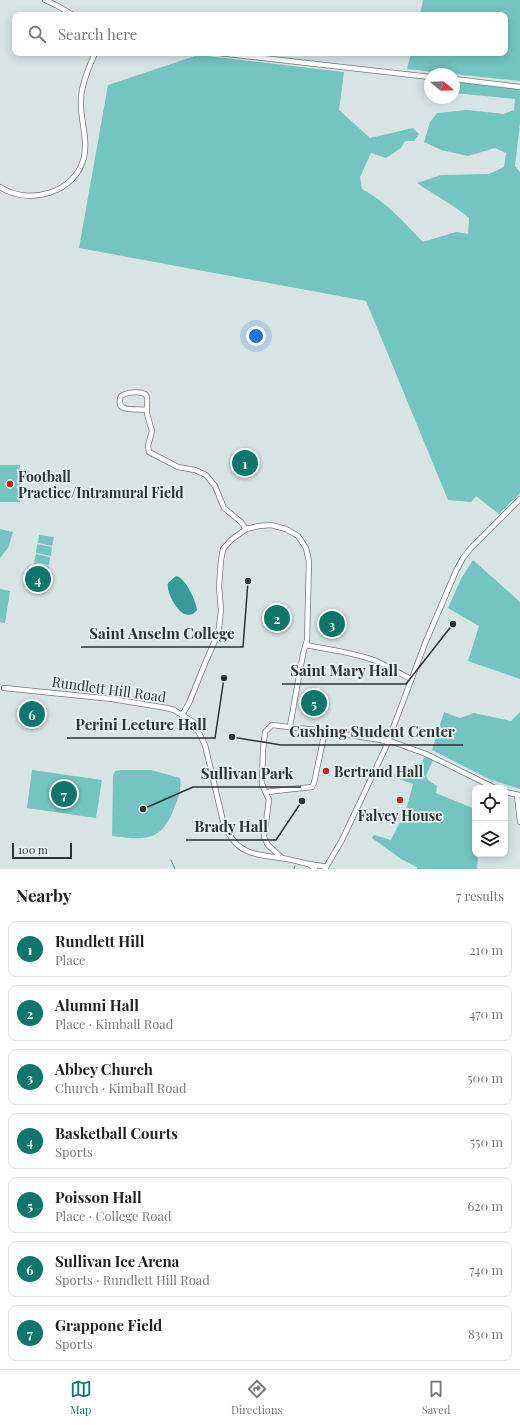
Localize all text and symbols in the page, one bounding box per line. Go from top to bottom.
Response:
search box [12,12,508,56]
icon: search [26,23,48,45]
text: Search here [58,24,137,44]
north arrow [424,68,460,104]
your location [246,326,266,346]
pin: 1 [232,448,258,478]
place label: Football Practice/Intramural Field [18,467,184,502]
marker: Football Practice/Intramural Field [5,479,15,489]
pin: 4 [25,564,51,594]
pin: 2 [264,603,290,633]
pin: 3 [319,609,345,639]
callout: Saint Anselm College [81,620,243,647]
text: Saint Anselm College [89,623,235,643]
callout: Saint Mary Hall [282,657,406,684]
text: Saint Mary Hall [290,660,398,680]
street label: Rundlett Hill Road [51,672,167,706]
pin: 5 [301,688,327,718]
pin: 6 [19,699,45,729]
callout: Perini Lecture Hall [67,711,215,738]
text: Perini Lecture Hall [75,714,207,734]
callout: Cushing Student Center [281,718,463,745]
text: Cushing Student Center [289,721,455,741]
callout: Sullivan Park [193,760,301,787]
place label: Bertrand Hall [334,762,424,781]
text: Sullivan Park [201,763,293,783]
marker: Bertrand Hall [321,766,331,776]
pin: 7 [51,779,77,809]
map controls [472,785,508,857]
button: locate [472,785,508,821]
marker: Falvey House [395,795,405,805]
place label: Falvey House [358,806,442,825]
callout: Brady Hall [186,813,276,840]
text: Brady Hall [194,816,268,836]
button: layers [472,821,508,857]
scale bar [12,841,72,860]
text: 100 m [18,842,48,857]
text: Nearby [16,884,71,906]
text: 7 results [456,887,504,904]
text: Rundlett Hill [55,931,144,951]
text: 1 [28,941,32,958]
text: 210 m [469,941,503,958]
text: Place [55,951,86,968]
text: Alumni Hall [55,995,139,1015]
text: 2 [27,1005,33,1022]
text: 470 m [469,1005,503,1022]
text: Place · Kimball Road [55,1015,173,1032]
text: Abbey Church [55,1059,153,1079]
text: 3 [27,1069,33,1086]
text: 500 m [467,1069,503,1086]
text: Church · Kimball Road [55,1079,186,1096]
text: Basketball Courts [55,1123,178,1143]
text: 4 [27,1133,33,1150]
text: 550 m [470,1133,503,1150]
text: Sports [55,1143,93,1160]
text: Poisson Hall [55,1187,142,1207]
text: 5 [27,1197,33,1214]
text: 620 m [467,1197,503,1214]
text: Place · College Road [55,1207,171,1224]
text: Sullivan Ice Arena [55,1251,179,1271]
text: 6 [26,1261,34,1278]
text: 740 m [469,1261,503,1278]
text: Sports · Rundlett Hill Road [55,1271,210,1288]
text: Grappone Field [55,1315,162,1335]
text: 7 [27,1325,33,1342]
text: 830 m [468,1325,503,1342]
text: Sports [55,1335,93,1352]
tab: Map [70,1378,92,1417]
tab: Directions [231,1378,282,1417]
tab: Saved [422,1378,450,1417]

